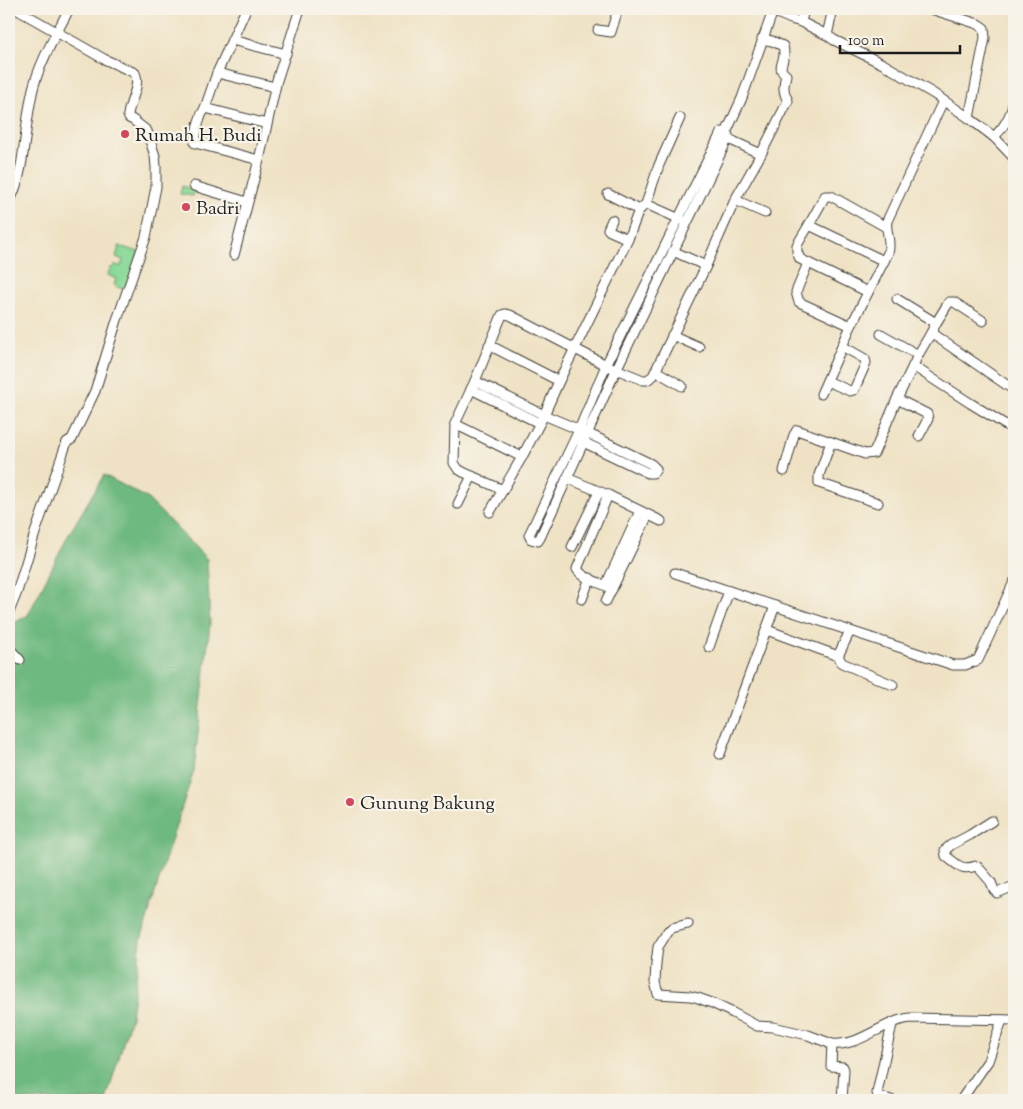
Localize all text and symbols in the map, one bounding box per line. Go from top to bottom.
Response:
scale bar [840,22,960,54]
text: 100 m [848,31,885,52]
place label: Rumah H. Budi [135,123,262,150]
marker: Rumah H. Budi [119,128,131,140]
place label: Badri [196,196,240,223]
marker: Badri [180,201,192,213]
place label: Gunung Bakung [360,791,495,818]
marker: Gunung Bakung [344,796,356,808]

